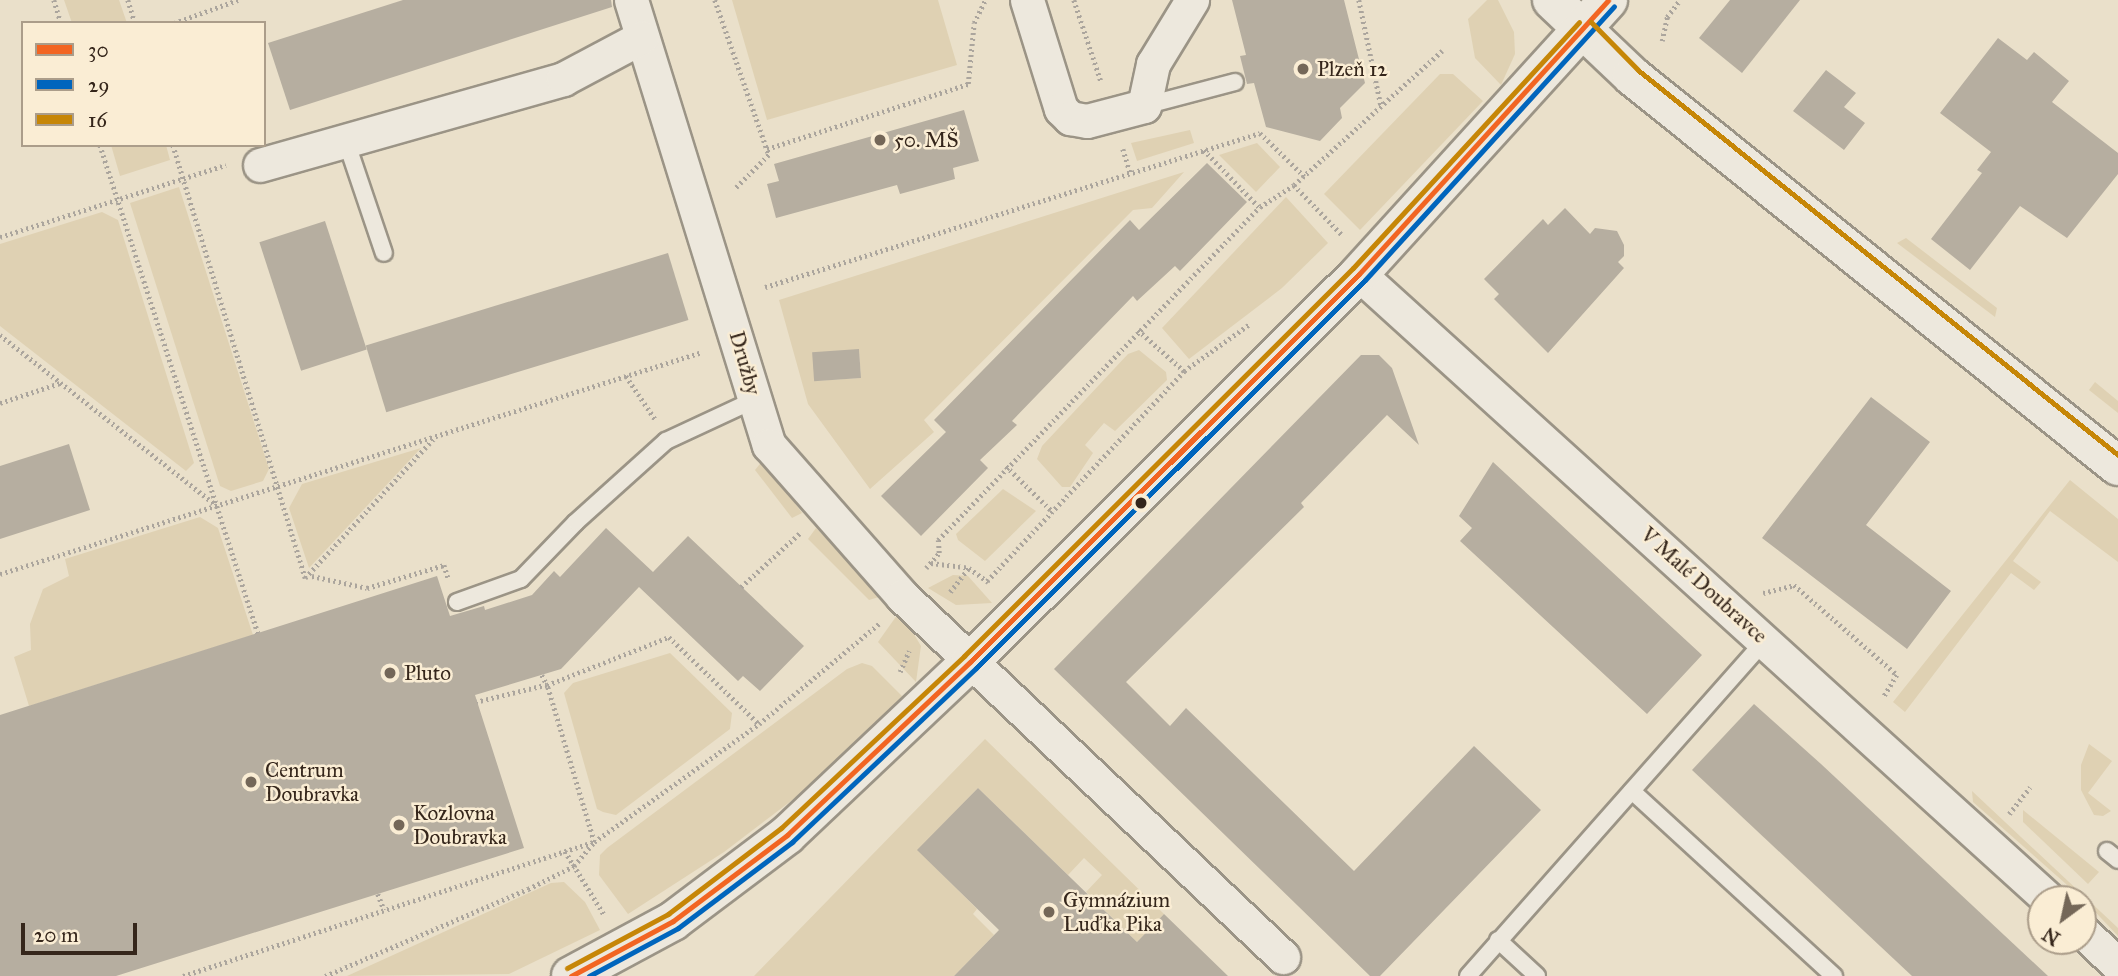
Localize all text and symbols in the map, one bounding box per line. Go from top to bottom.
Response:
legend [21,21,266,147]
text: 30 [88,37,109,63]
place label: Plzeň 12 [1317,56,1388,82]
marker: Plzeň 12 [1295,61,1311,77]
text: 29 [88,72,110,98]
text: 16 [88,107,107,133]
place label: 50. MŠ [894,127,959,153]
marker: 50. MŠ [872,132,888,148]
street label: Družby [724,328,766,398]
unlabelled marker [1134,496,1148,510]
street label: V Malé Doubravce [1636,522,1772,648]
place label: Pluto [404,660,451,686]
marker: Pluto [382,665,398,681]
place label: Centrum Doubravka [265,757,359,807]
marker: Centrum Doubravka [243,774,259,790]
place label: Kozlovna Doubravka [413,800,507,850]
marker: Kozlovna Doubravka [391,817,407,833]
north arrow [2027,885,2097,955]
place label: Gymnázium Luďka Pika [1063,887,1170,937]
marker: Gymnázium Luďka Pika [1041,904,1057,920]
scale bar [24,909,140,953]
text: 20 m [34,922,79,948]
text: N [2038,922,2064,950]

